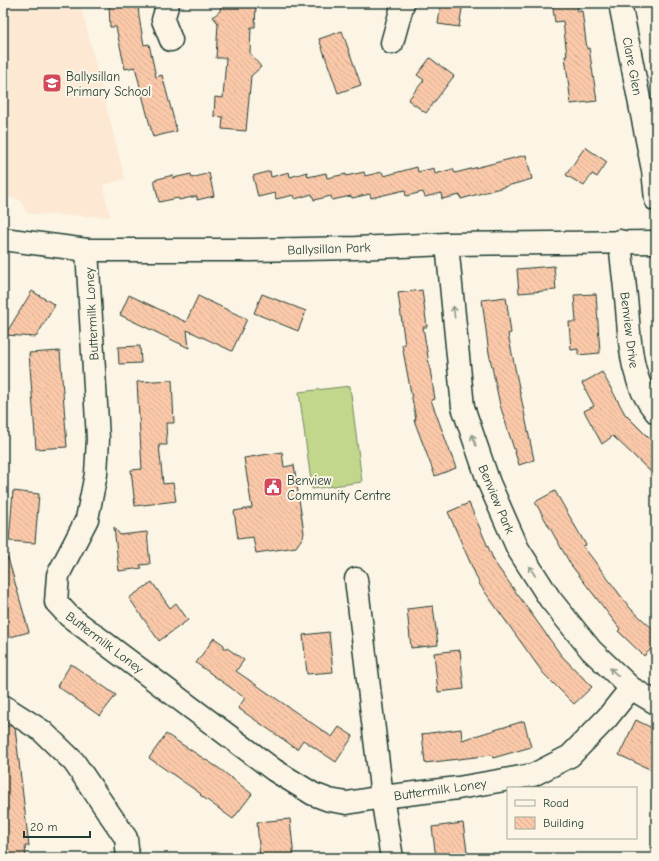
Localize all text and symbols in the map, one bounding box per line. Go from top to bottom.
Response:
street label: Clare Glen [620,36,646,97]
place label: Ballysillan Primary School [66,69,151,99]
school or university icon: Ballysillan Primary School [41,72,63,94]
street label: Ballysillan Park [287,240,372,257]
street label: Buttermilk Loney [82,267,101,361]
street label: Benview Drive [617,291,642,370]
one-way arrow [450,306,457,319]
one-way arrow [470,433,477,446]
street label: Benview Park [475,462,518,537]
place label: Benview Community Centre [287,473,391,503]
public building icon: Benview Community Centre [262,476,284,498]
one-way arrow [528,565,536,577]
street label: Buttermilk Loney [63,608,147,677]
one-way arrow [609,667,619,677]
street label: Buttermilk Loney [393,776,487,803]
legend [507,787,637,839]
text: Road [543,796,569,810]
scale bar [24,813,90,839]
text: Building [543,816,584,830]
text: 20 m [30,820,58,834]

